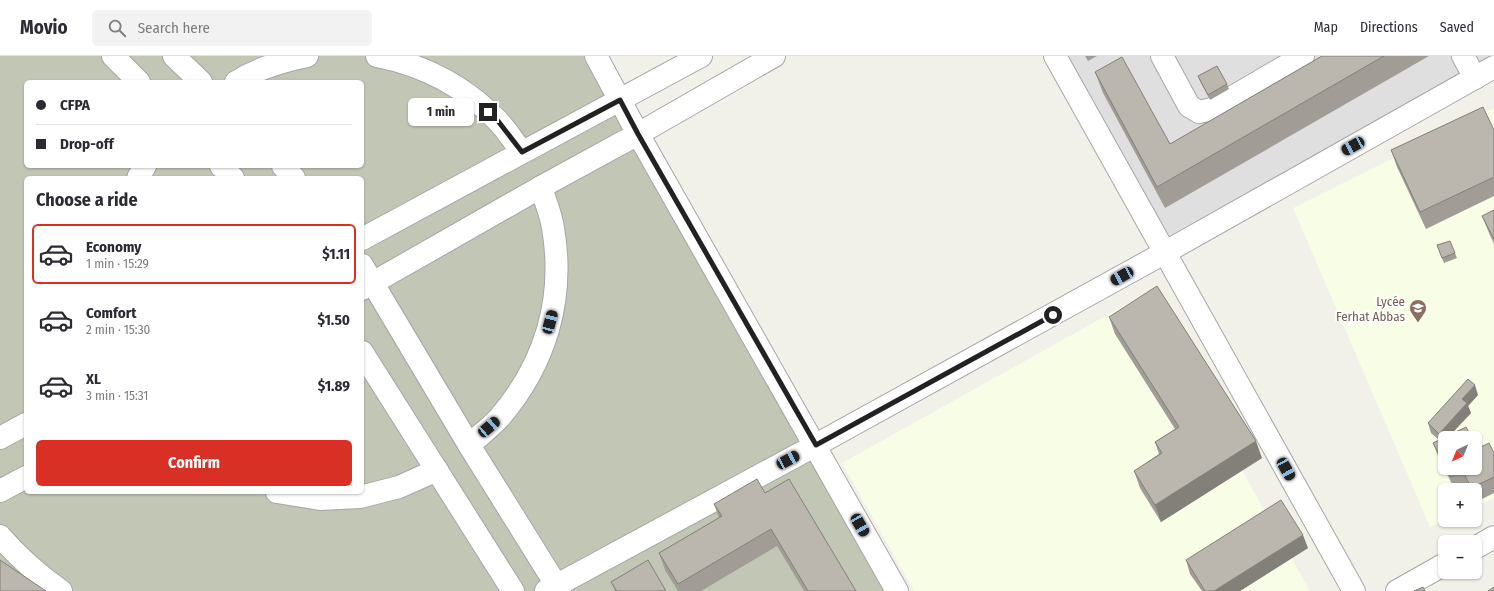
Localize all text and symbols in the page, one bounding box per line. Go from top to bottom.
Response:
search box [92,10,372,46]
text: Movio [20,16,68,39]
icon: search [106,17,128,39]
text: Search here [138,19,210,37]
text: Map [1314,19,1338,36]
text: Directions [1360,19,1418,36]
text: Saved [1440,19,1474,36]
text: CFPA [60,96,90,114]
callout: 1 min [408,98,474,126]
route end [479,103,497,121]
text: 1 min [427,104,455,119]
text: Drop-off [60,135,114,153]
car [1340,135,1366,157]
text: Choose a ride [36,189,138,211]
icon: car [38,236,74,272]
text: Economy [86,238,141,256]
text: $1.11 [322,245,350,263]
text: 1 min · 15:29 [86,256,149,271]
car [1109,265,1135,287]
place label: Lycée Ferhat Abbas [1336,294,1405,324]
school or university icon: Lycée Ferhat Abbas [1408,298,1428,323]
icon: car [38,302,74,338]
text: Comfort [86,304,137,322]
route start [1044,306,1062,324]
car [541,309,559,335]
text: $1.50 [318,311,350,329]
text: 2 min · 15:30 [86,322,150,337]
icon: car [38,368,74,404]
text: XL [86,370,101,388]
text: $1.89 [318,377,350,395]
text: 3 min · 15:31 [86,388,148,403]
car [476,415,502,439]
north arrow [1438,431,1482,475]
map controls [1438,431,1482,579]
button: Confirm [36,440,352,486]
car [775,449,801,471]
car [1275,456,1297,482]
button: + [1438,483,1482,527]
car [849,512,871,538]
button: − [1438,535,1482,579]

